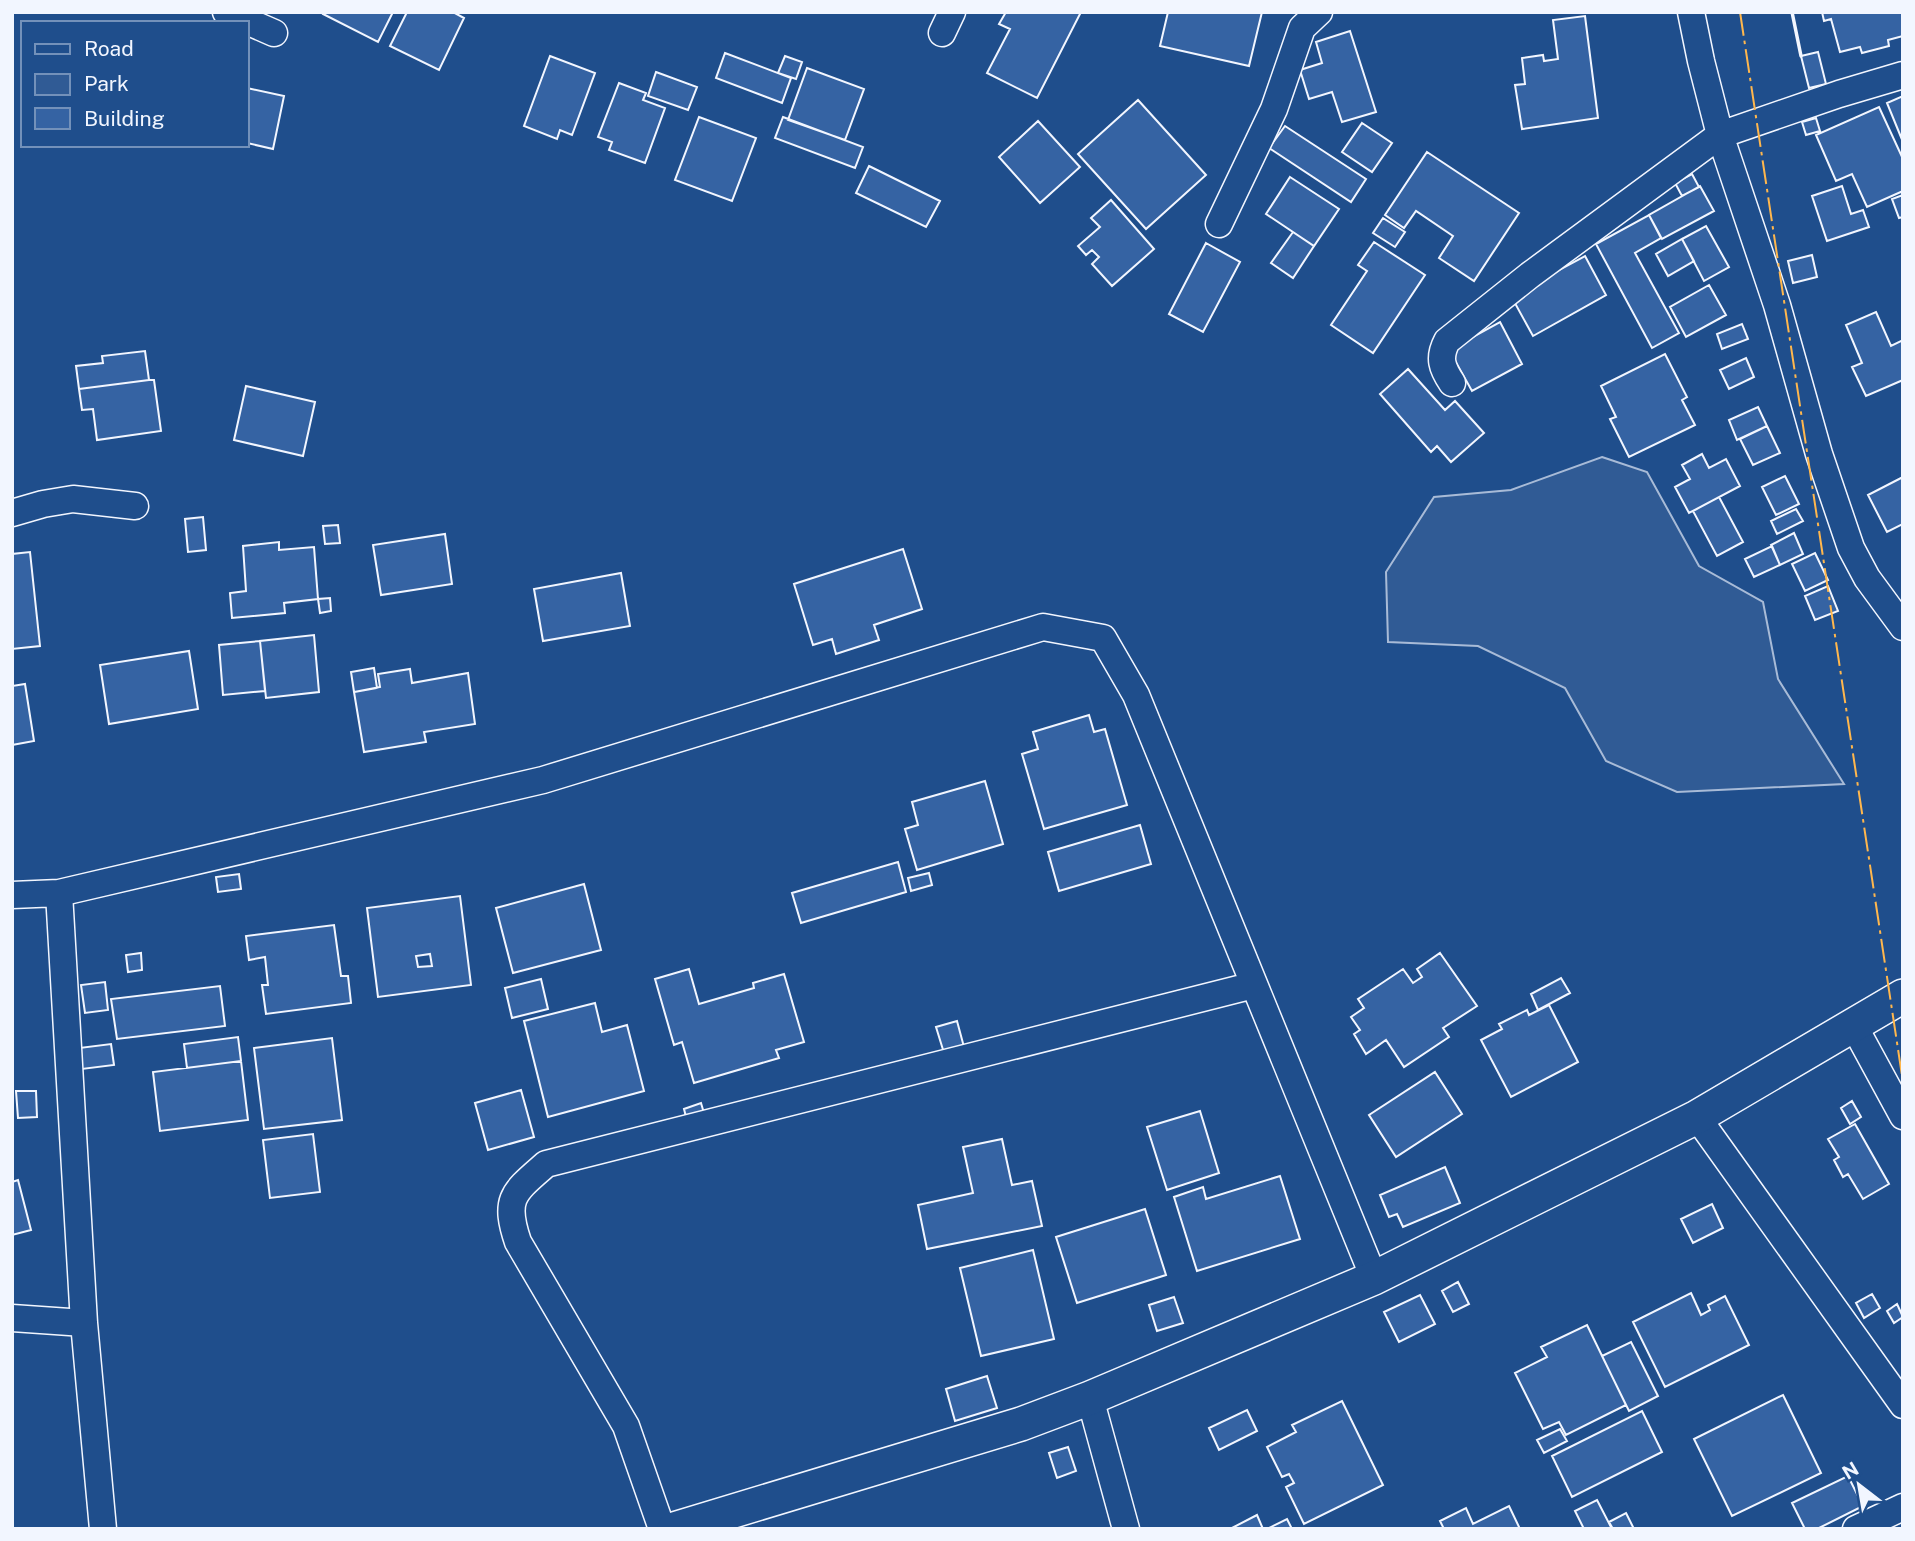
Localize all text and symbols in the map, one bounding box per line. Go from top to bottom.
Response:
legend [21,21,248,147]
text: Road [84,36,134,61]
text: Park [84,71,129,96]
text: Building [84,106,165,131]
north arrow [1824,1450,1894,1520]
text: N [1838,1457,1862,1484]

